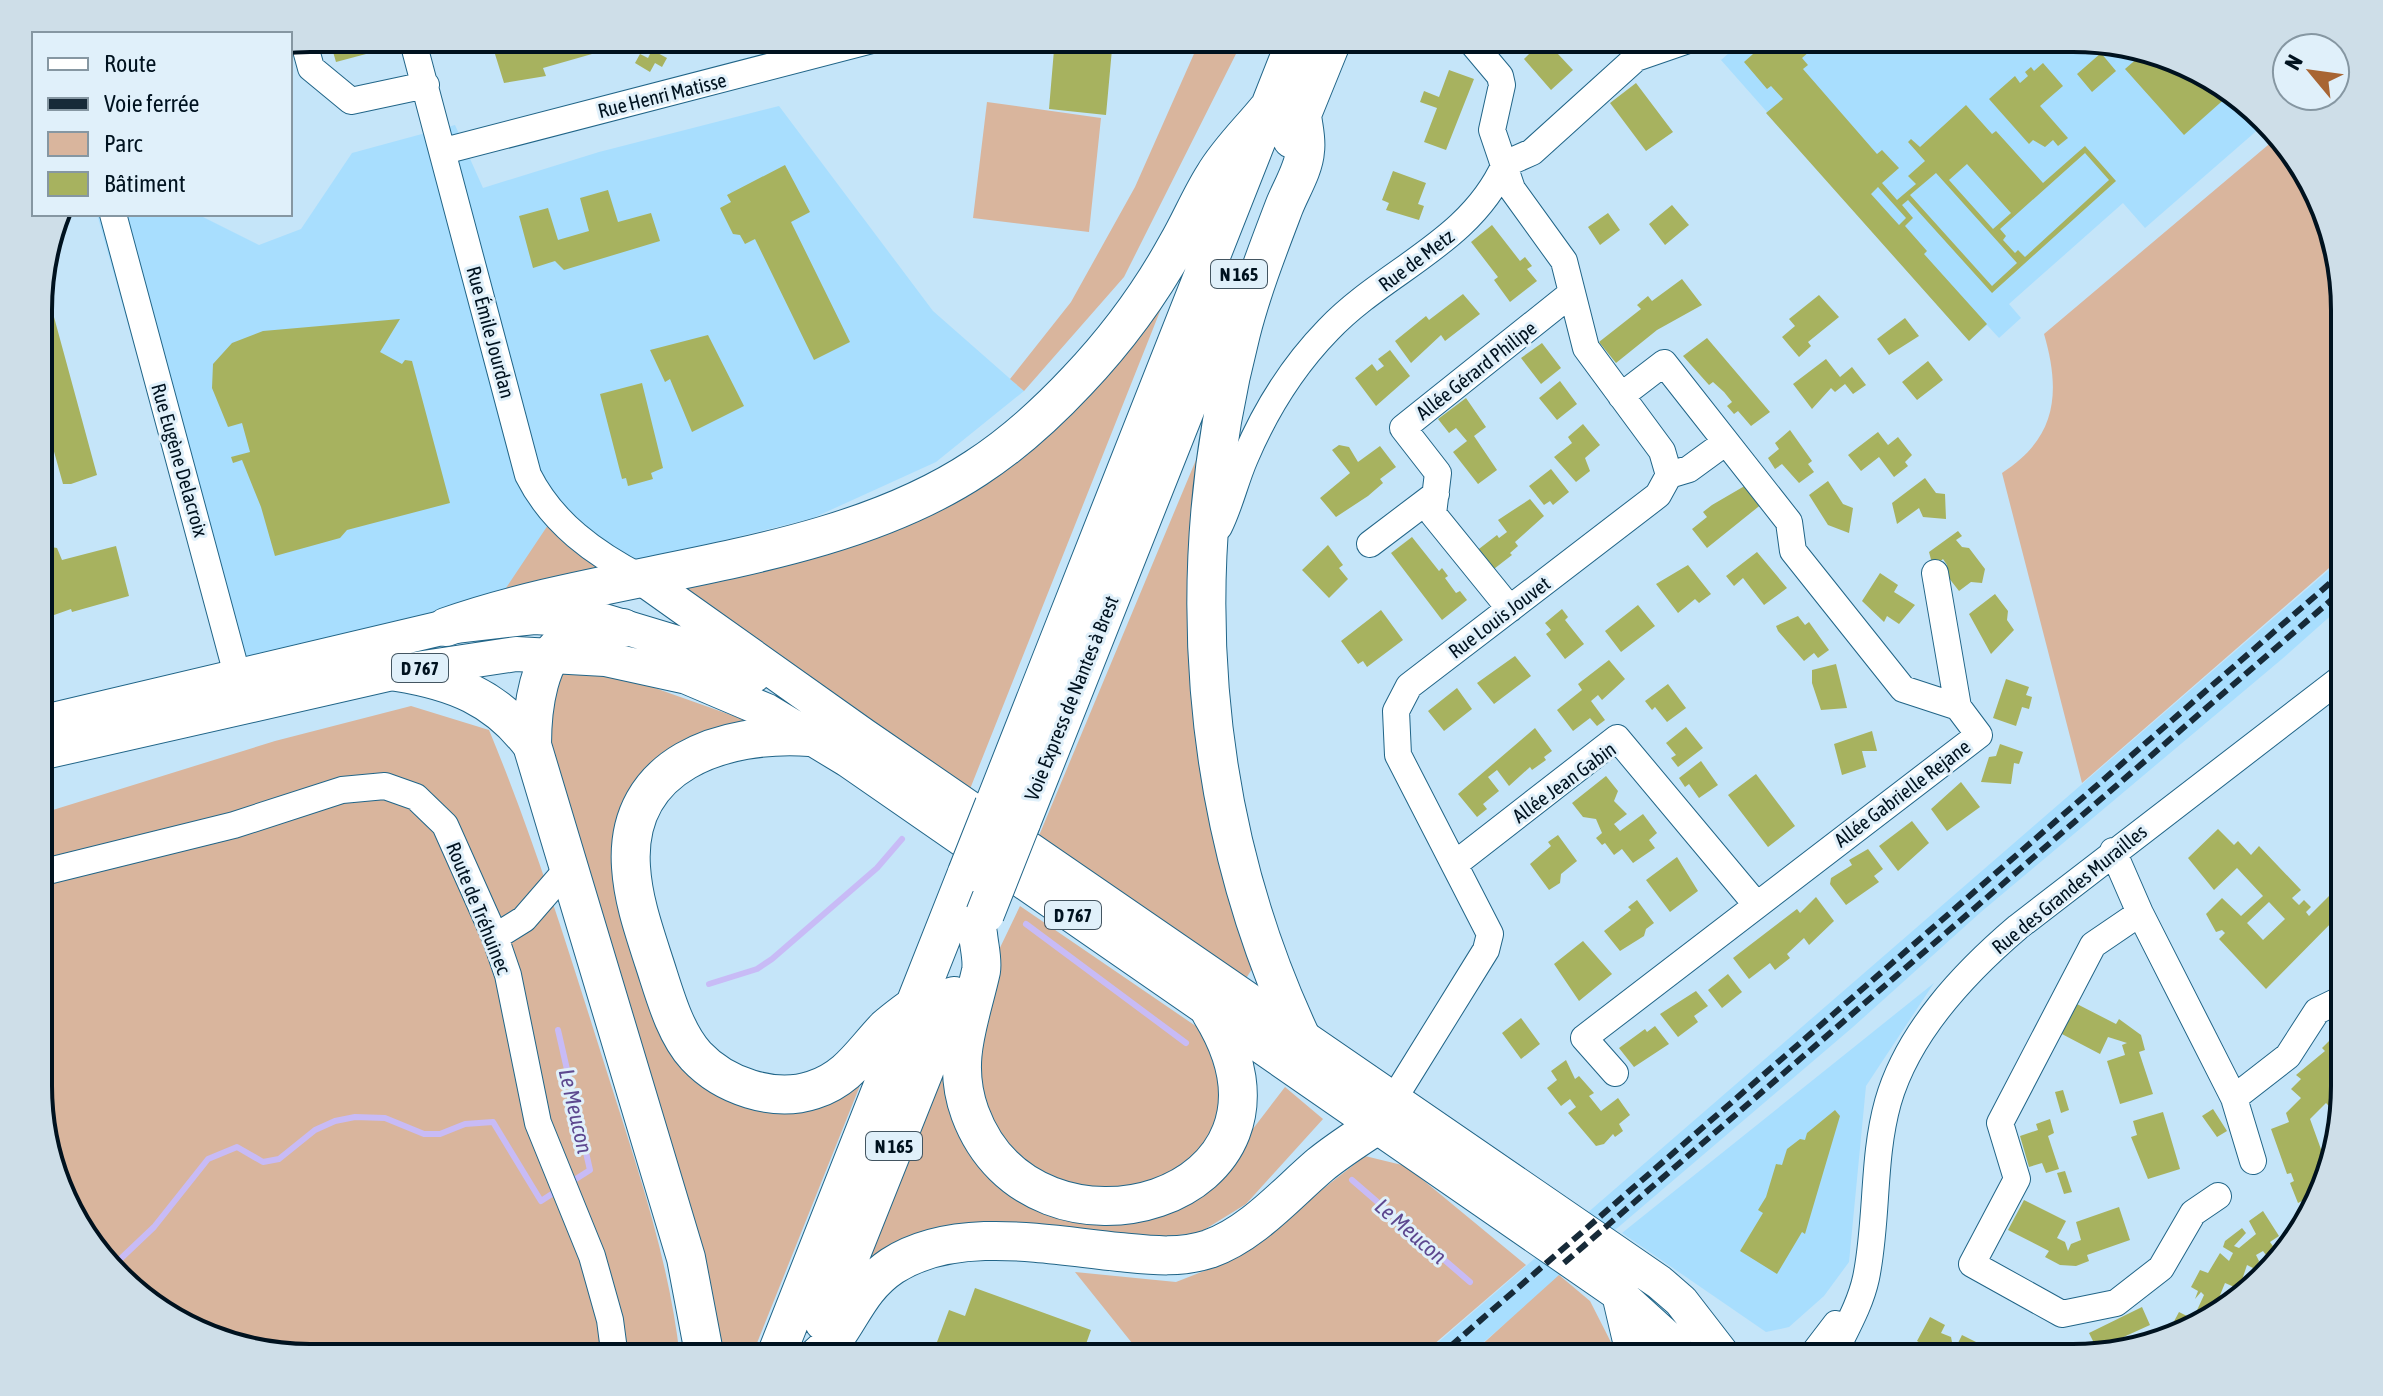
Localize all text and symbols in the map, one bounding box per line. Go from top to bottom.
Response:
legend [32,32,292,216]
north arrow [2271,32,2351,112]
text: Route [104,50,156,77]
text: N [2279,50,2308,74]
street label: Rue Henri Matisse [595,68,729,122]
text: Voie ferrée [104,90,199,117]
text: Parc [104,130,143,157]
text: Bâtiment [104,170,186,197]
street label: Rue de Metz [1374,224,1458,296]
road number: N 165 [1211,260,1267,288]
street label: Rue Émile Jourdan [462,263,520,401]
street label: Allée Gérard Philipe [1411,316,1541,424]
street label: Rue Eugène Delacroix [147,381,213,539]
street label: Rue Louis Jouvet [1444,571,1554,663]
street label: Voie Express de Nantes à Brest [1019,592,1123,804]
road number: D 767 [392,654,448,682]
street label: Allée Gabrielle Rejane [1830,734,1974,852]
street label: Allée Jean Gabin [1508,737,1620,827]
street label: Rue des Grandes Murailles [1987,820,2151,958]
street label: Route de Tréhuinec [442,839,516,978]
road number: D 767 [1045,901,1101,929]
water label: Le Meucon [554,1066,598,1156]
road number: N 165 [866,1132,922,1160]
water label: Le Meucon [1370,1193,1452,1269]

